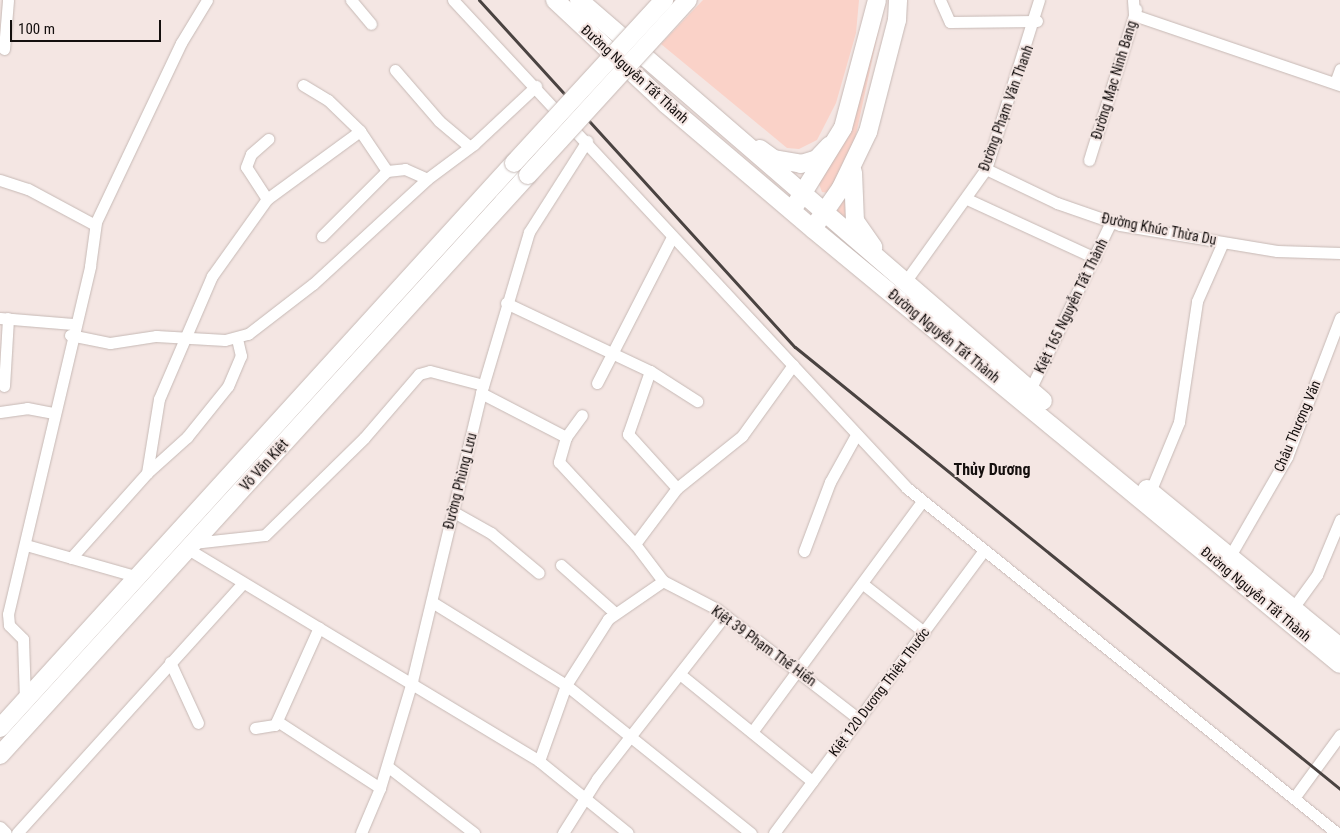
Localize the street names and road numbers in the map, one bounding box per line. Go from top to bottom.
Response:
street label: Đường Mạc Ninh Bang [1088,19,1140,141]
street label: Đường Nguyễn Tất Thành [578,21,692,127]
street label: Đường Phạm Văn Thanh [975,42,1037,174]
street label: Đường Khúc Thừa Dụ [1100,210,1218,248]
street label: Kiệt 165 Nguyễn Tất Thành [1031,236,1111,376]
street label: Đường Nguyễn Tất Thành [885,286,1003,386]
street label: Châu Thượng Văn [1270,378,1324,474]
street label: Đường Phùng Lưu [440,431,480,531]
street label: Võ Văn Kiệt [236,436,292,494]
street label: Đường Nguyễn Tất Thành [1197,543,1315,645]
street label: Kiệt 39 Phạm Thế Hiển [708,602,820,690]
street label: Kiệt 120 Dương Thiệu Thước [825,624,933,760]

